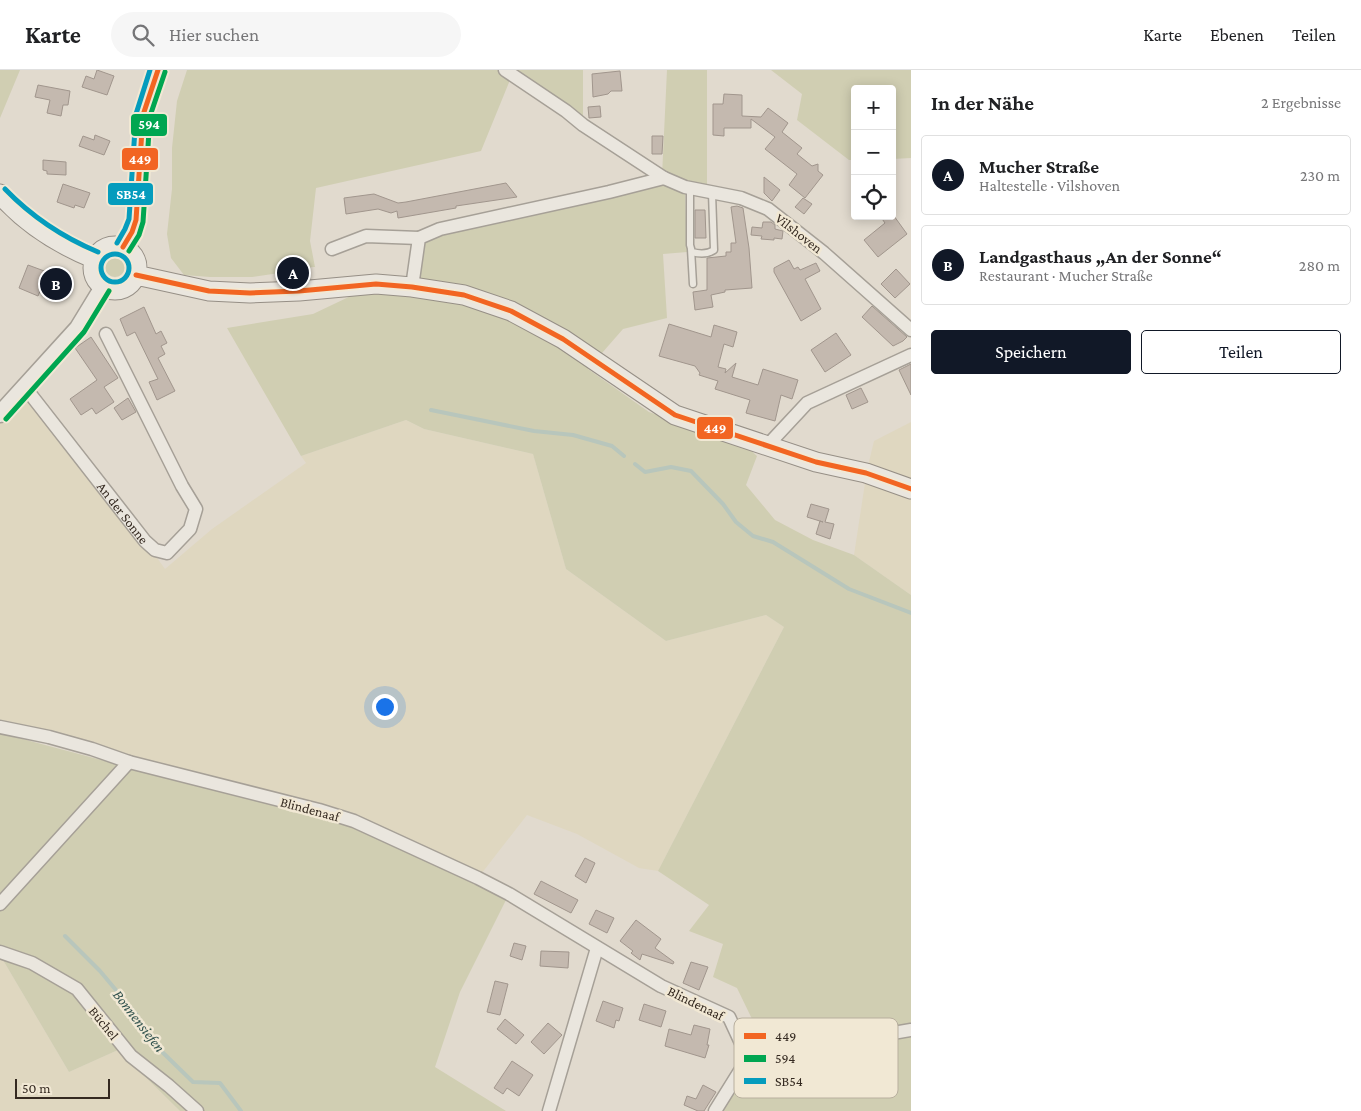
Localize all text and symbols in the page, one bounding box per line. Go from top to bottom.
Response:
search box [111,12,461,57]
text: Karte [25,21,81,48]
icon: search [129,21,157,49]
text: Hier suchen [169,24,259,45]
text: Karte [1143,25,1182,45]
text: Ebenen [1210,25,1264,45]
text: Teilen [1292,25,1336,45]
map controls [851,85,896,220]
button: + [851,85,896,130]
text: In der Nähe [931,91,1034,115]
text: 2 Ergebnisse [1261,94,1341,111]
line badge: 594 [130,113,168,137]
text: 594 [138,116,160,132]
button: − [851,130,896,175]
line badge: 449 [121,147,159,171]
text: 449 [129,151,151,167]
text: Mucher Straße [979,156,1099,177]
text: A [943,167,953,184]
text: 230 m [1300,167,1340,184]
button: locate [851,175,896,220]
text: Haltestelle · Vilshoven [979,177,1120,194]
line badge: SB54 [107,182,154,206]
text: SB54 [116,186,146,202]
street label: Vilshoven [772,210,826,257]
text: Landgasthaus „An der Sonne“ [979,246,1222,267]
pin: A [277,254,309,292]
text: B [943,257,953,274]
text: 280 m [1299,257,1340,274]
pin: B [40,265,72,303]
text: Restaurant · Mucher Straße [979,267,1153,284]
button: Speichern [931,330,1131,374]
button: Teilen [1141,330,1341,374]
line badge: 449 [696,416,734,440]
text: 449 [704,420,726,436]
street label: An der Sonne [94,479,152,547]
your location [372,694,398,720]
street label: Blindenaaf [279,793,342,825]
street label: Blindenaaf [665,983,728,1024]
water label: Bonnensiefen [109,987,168,1056]
street label: Büchel [86,1003,122,1043]
legend [734,1018,898,1098]
text: 449 [775,1028,796,1044]
text: 594 [775,1050,796,1066]
text: SB54 [775,1073,803,1089]
scale bar [15,1076,110,1099]
text: 50 m [22,1080,50,1096]

